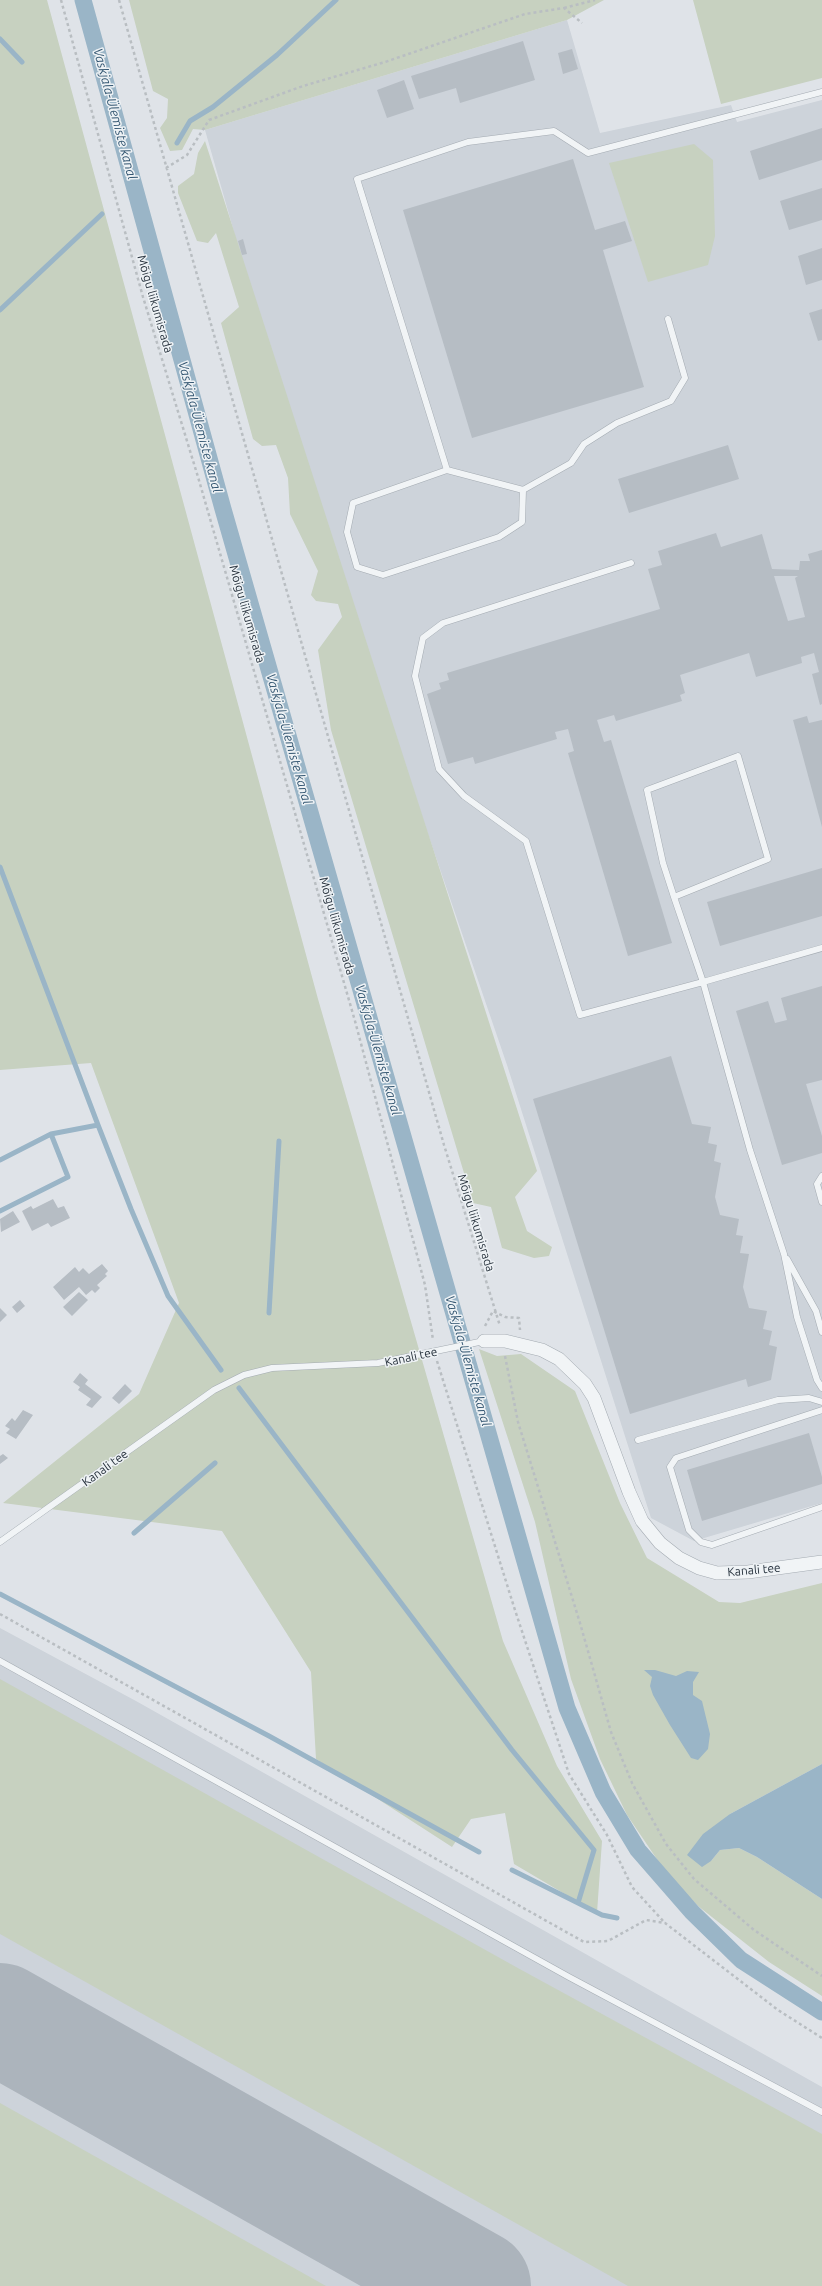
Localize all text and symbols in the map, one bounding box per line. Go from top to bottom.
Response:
water label: Vaskjala-Ülemiste kanal [90,47,140,181]
street label: Mõigu liikumisrada [134,253,176,355]
water label: Vaskjala-Ülemiste kanal [175,360,225,494]
street label: Mõigu liikumisrada [226,563,268,665]
water label: Vaskjala-Ülemiste kanal [263,672,315,806]
street label: Mõigu liikumisrada [316,875,358,977]
water label: Vaskjala-Ülemiste kanal [352,983,404,1117]
street label: Mõigu liikumisrada [454,1173,498,1273]
water label: Vaskjala-Ülemiste kanal [442,1294,494,1428]
street label: Kanali tee [383,1344,439,1370]
street label: Kanali tee [79,1447,131,1489]
street label: Kanali tee [727,1561,781,1579]

